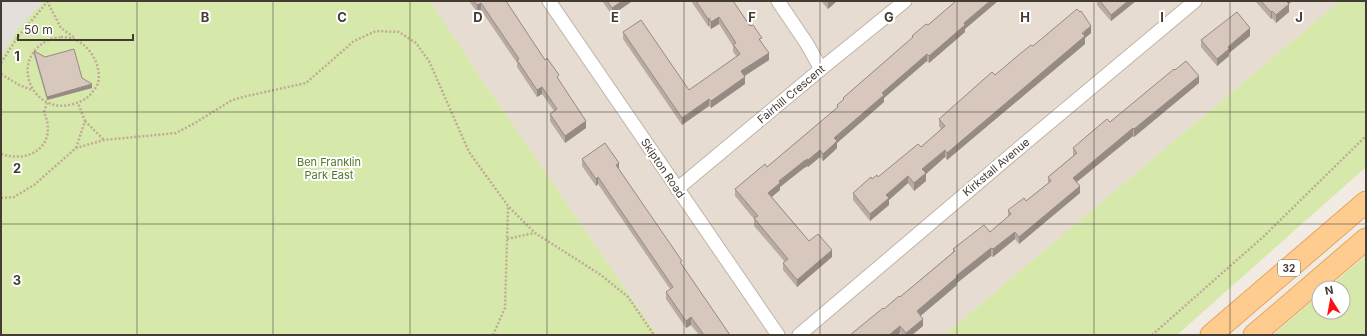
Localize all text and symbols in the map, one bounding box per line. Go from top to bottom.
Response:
text: B [201,9,210,25]
text: C [337,9,347,25]
text: D [473,9,483,25]
text: E [611,9,619,25]
text: F [748,9,756,25]
text: G [884,9,894,25]
text: H [1020,9,1030,25]
text: I [1160,9,1164,25]
text: J [1295,9,1303,25]
scale bar [18,16,133,42]
text: 50 m [24,22,53,37]
text: 1 [14,48,20,64]
street label: Fairhill Crescent [754,61,828,126]
street label: Kirkstall Avenue [960,135,1032,199]
street label: Skipton Road [638,136,688,200]
park label: Ben Franklin Park East [297,155,361,182]
text: 2 [13,160,21,176]
road number: 32 [1278,260,1300,276]
text: 3 [13,272,21,288]
north arrow [1311,280,1351,320]
text: N [1324,283,1335,298]

